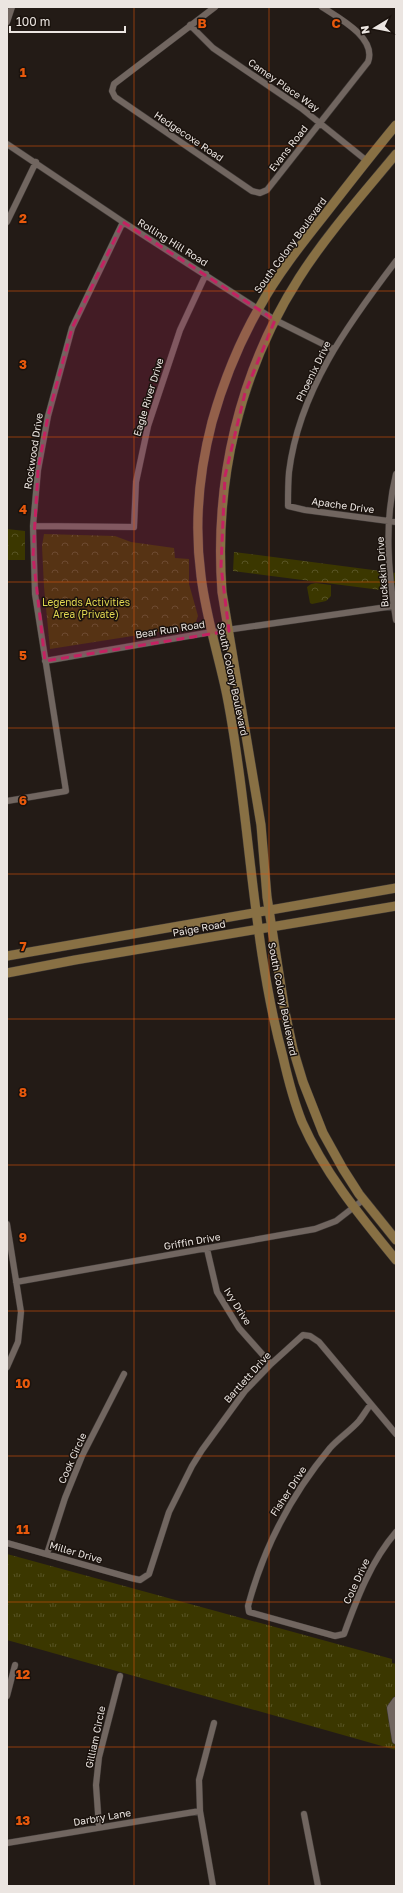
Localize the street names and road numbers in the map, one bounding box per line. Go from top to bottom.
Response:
street label: Camey Place Way [246,56,322,114]
street label: Hedgecoxe Road [152,108,226,164]
street label: Evans Road [266,122,310,174]
street label: South Colony Boulevard [251,195,329,295]
street label: Rolling Hill Road [136,216,210,268]
street label: Phoenix Drive [293,338,333,403]
street label: Eagle River Drive [130,356,166,438]
street label: Rockwood Drive [21,412,45,490]
street label: Apache Drive [311,495,375,515]
street label: Buckskin Drive [374,536,390,608]
street label: Bear Run Road [134,618,206,640]
street label: South Colony Boulevard [215,621,251,737]
street label: Paige Road [171,917,227,939]
street label: South Colony Boulevard [266,941,300,1057]
street label: Griffin Drive [163,1230,221,1252]
street label: Ivy Drive [222,1285,254,1327]
street label: Bartlett Drive [221,1349,273,1405]
street label: Cook Circle [55,1430,89,1485]
street label: Fisher Drive [267,1464,309,1518]
street label: Miller Drive [48,1539,104,1565]
street label: Cole Drive [340,1556,372,1606]
street label: Gilliam Circle [83,1705,108,1769]
street label: Darbry Lane [72,1806,132,1828]

